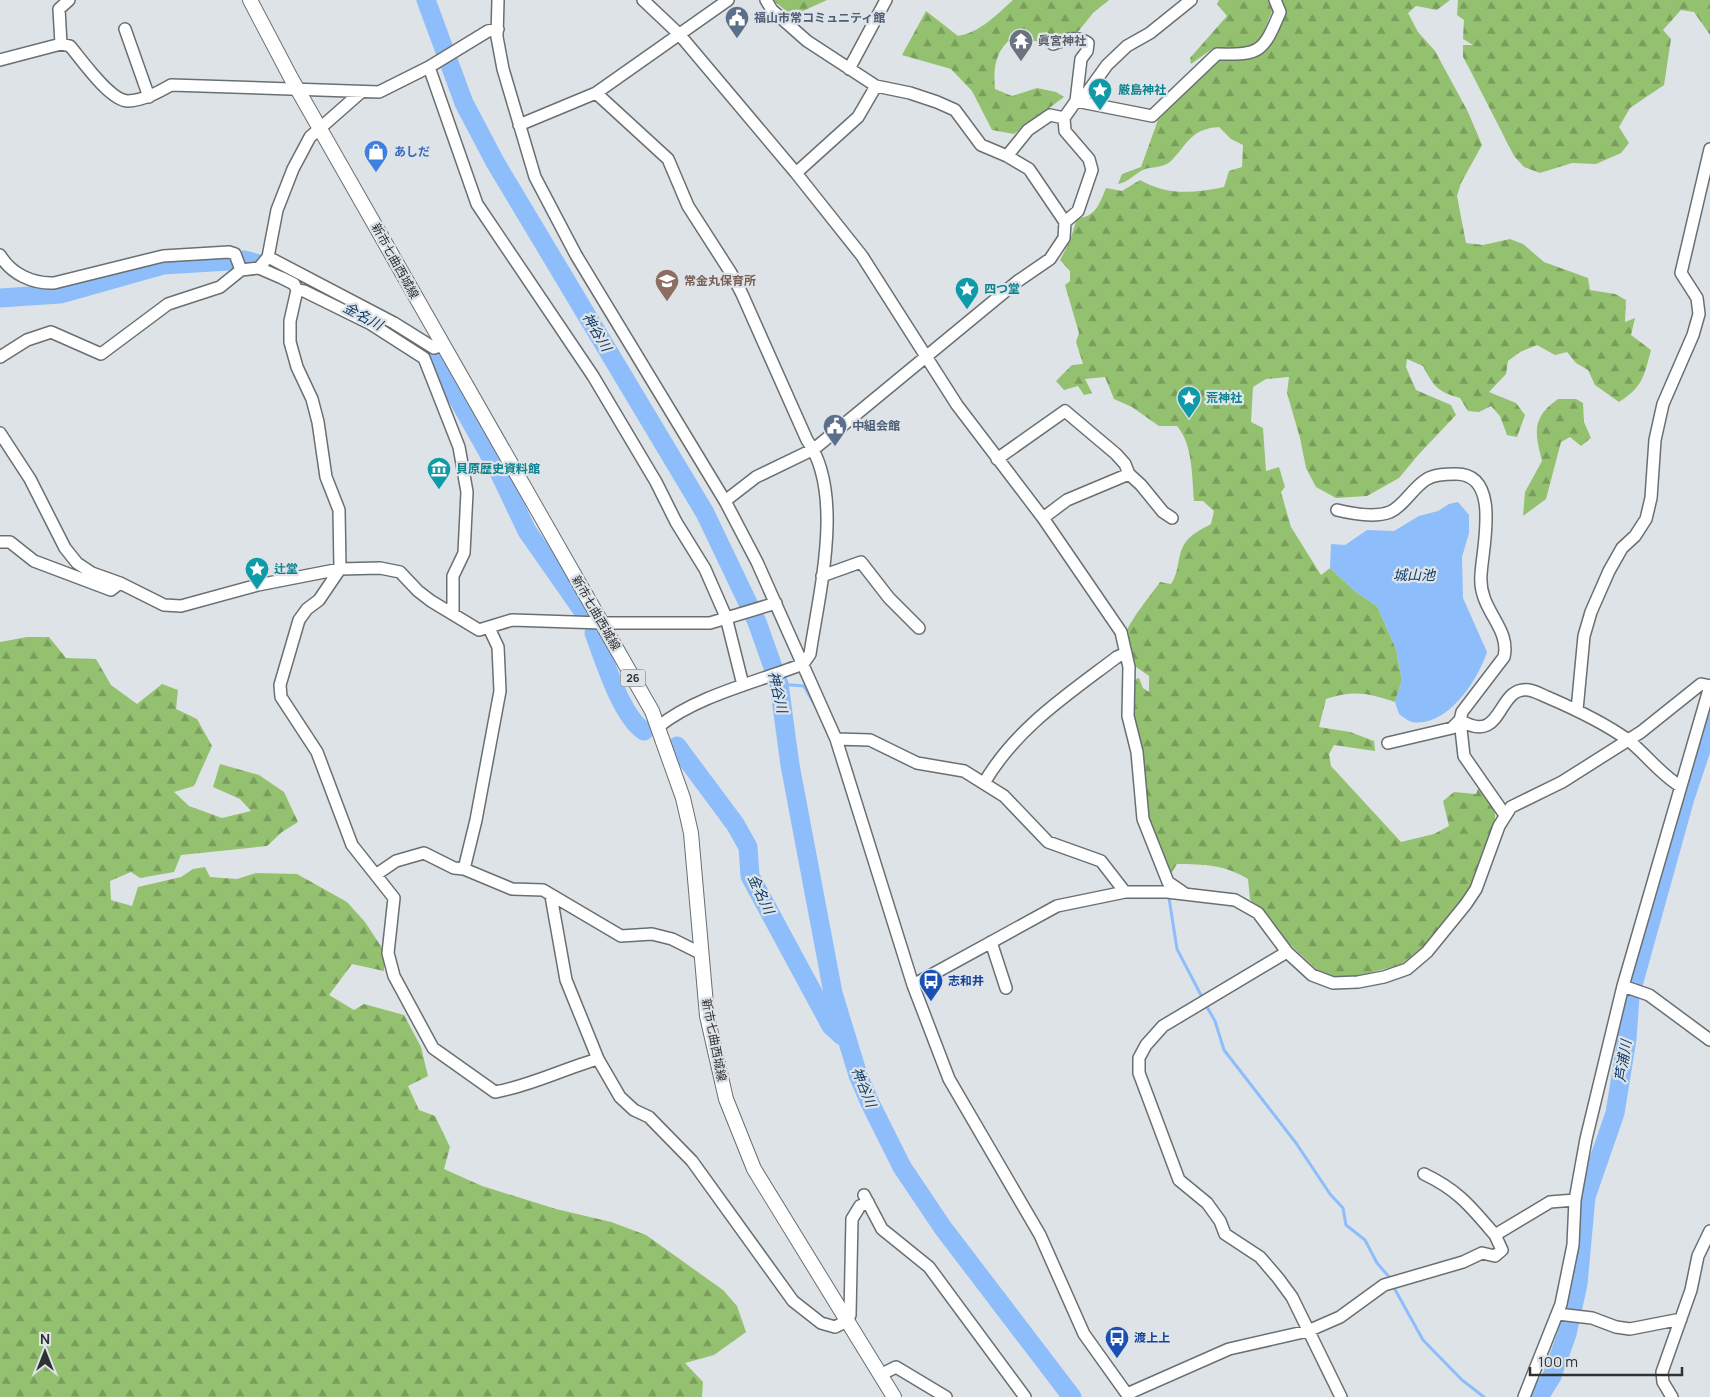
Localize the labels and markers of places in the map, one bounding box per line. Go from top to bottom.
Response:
public building icon: 福山市常コミュニティ館 [724,5,750,39]
place label: 福山市常コミュニティ館 [754,9,885,26]
temple icon: 眞宮神社 [1008,28,1034,62]
place label: 眞宮神社 [1038,32,1086,49]
place icon: 厳島神社 [1087,77,1113,111]
place label: 厳島神社 [1118,81,1166,98]
shop icon: あしだ [363,139,389,173]
place label: あしだ [394,143,430,160]
school or university icon: 常金丸保育所 [654,268,680,302]
place label: 常金丸保育所 [684,272,756,289]
place icon: 四つ堂 [954,276,980,310]
place label: 四つ堂 [984,280,1020,297]
place icon: 荒神社 [1176,385,1202,419]
place label: 荒神社 [1206,389,1242,406]
public building icon: 中組会館 [822,413,848,447]
place label: 中組会館 [852,417,900,434]
museum icon: 貝原歴史資料館 [426,456,452,490]
place label: 貝原歴史資料館 [456,460,540,477]
place icon: 辻堂 [244,556,270,590]
place label: 辻堂 [274,560,298,577]
bus stop icon: 志和井 [918,968,944,1002]
place label: 志和井 [948,972,984,989]
bus stop icon: 渡上上 [1104,1325,1130,1359]
place label: 渡上上 [1134,1329,1170,1346]

